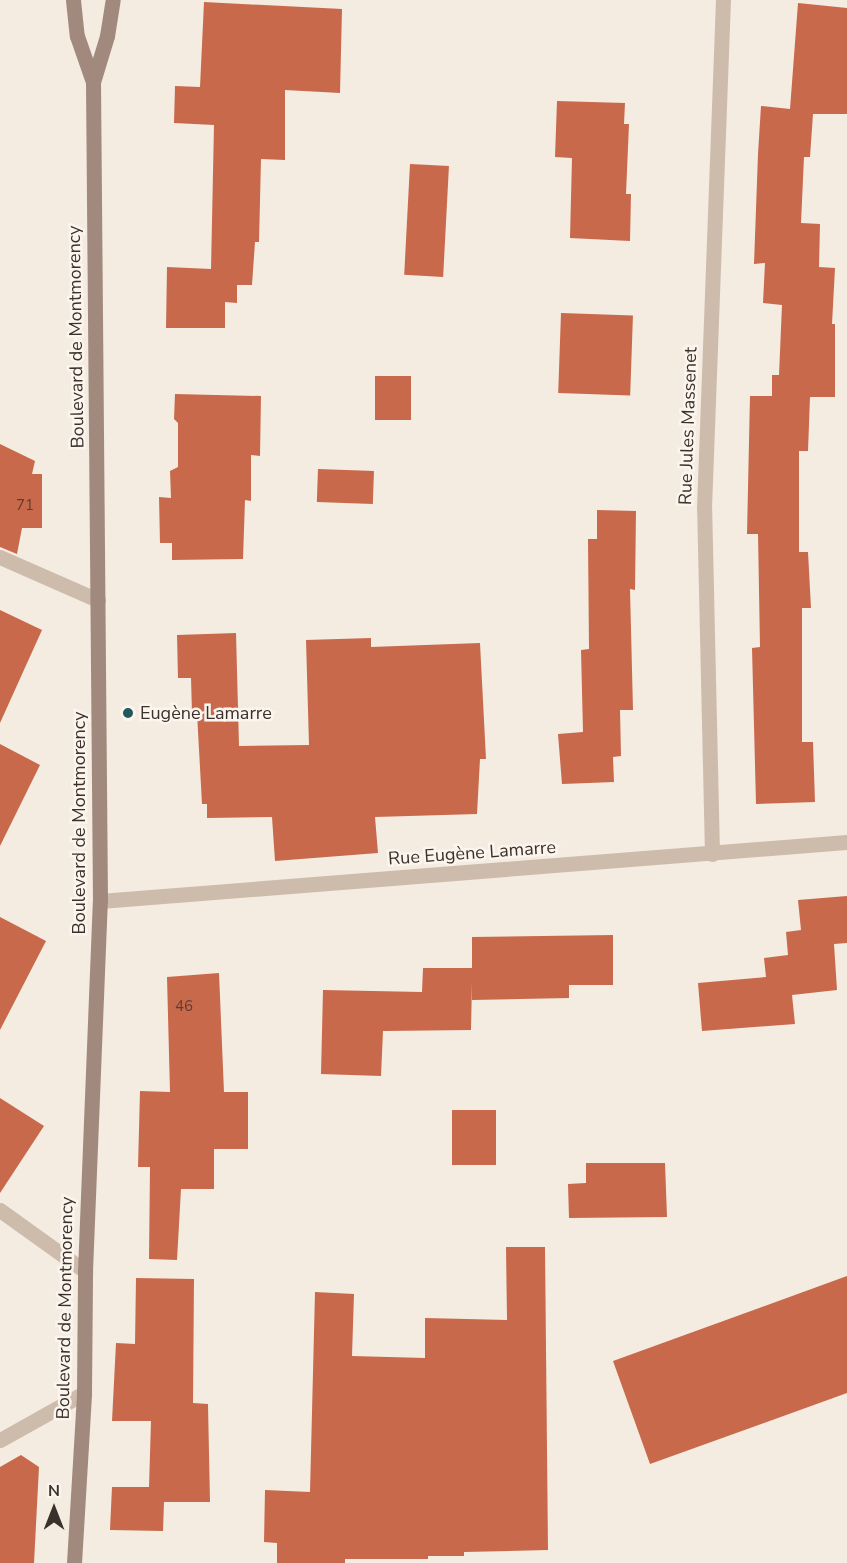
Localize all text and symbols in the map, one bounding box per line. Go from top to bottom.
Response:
street label: Boulevard de Montmorency [63,225,89,449]
street label: Rue Jules Massenet [674,347,702,505]
house number: 71 [16,497,34,515]
place label: Eugène Lamarre [140,702,272,724]
marker: Eugène Lamarre [121,706,135,720]
street label: Boulevard de Montmorency [68,712,90,934]
street label: Rue Eugène Lamarre [387,836,557,870]
house number: 46 [175,998,193,1016]
street label: Boulevard de Montmorency [52,1196,78,1420]
north arrow [24,1479,84,1539]
text: N [48,1480,60,1502]

